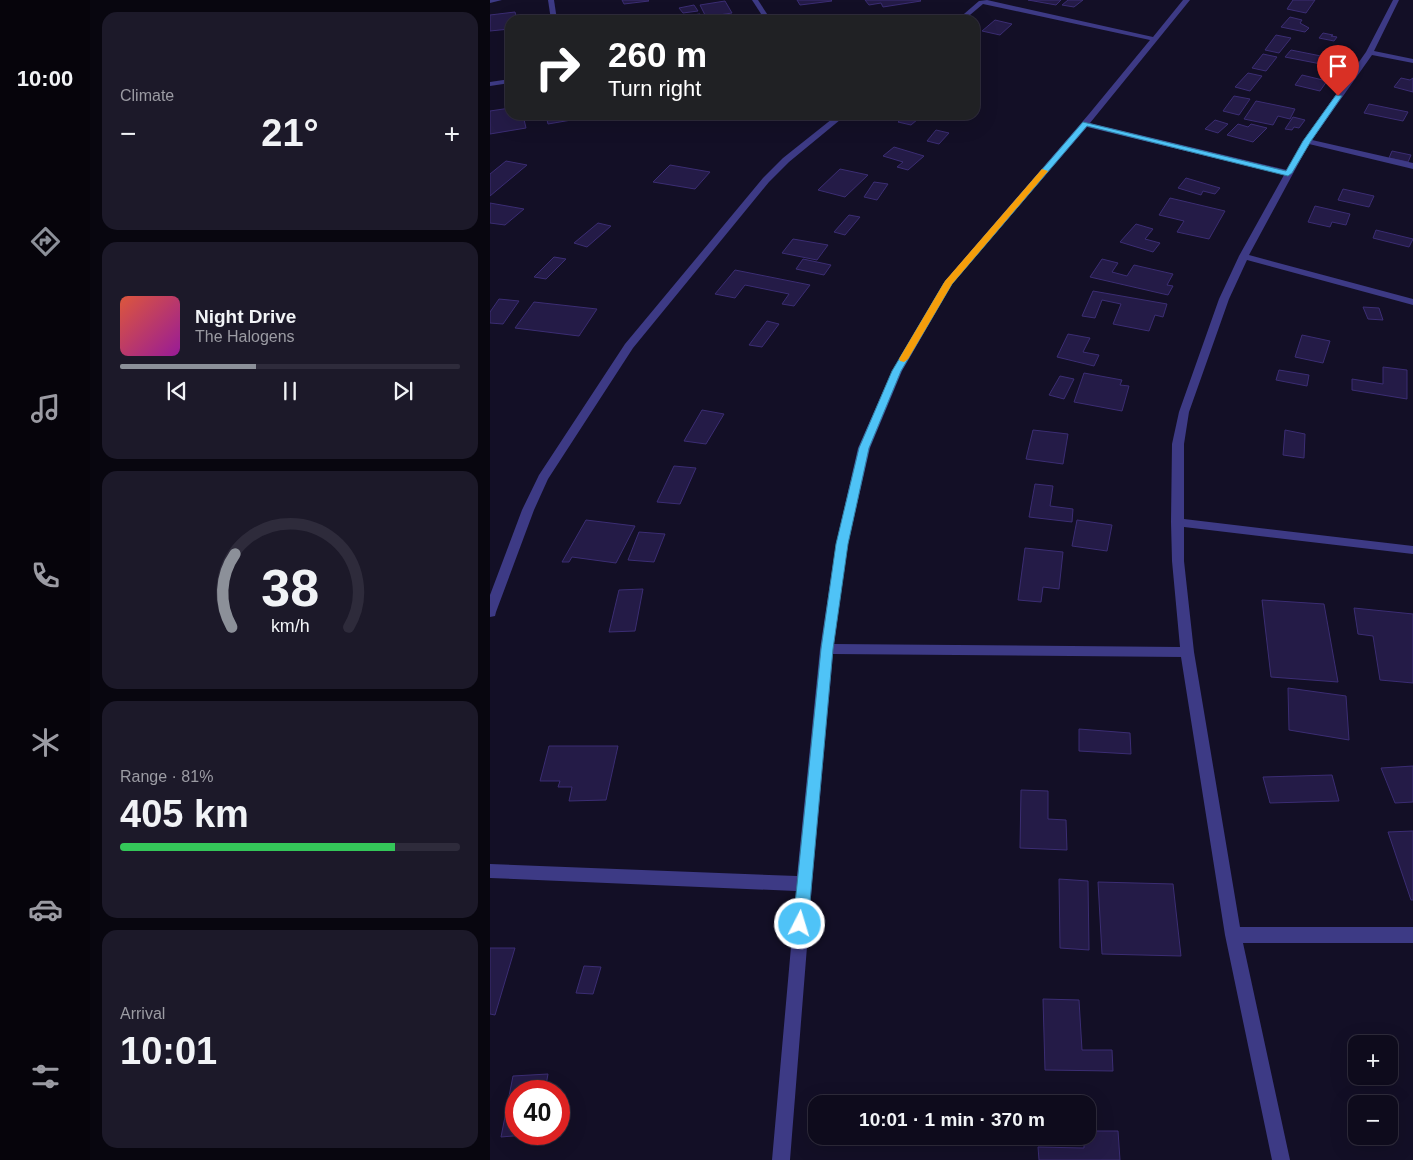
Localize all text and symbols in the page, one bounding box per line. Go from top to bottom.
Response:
icon: right [525,35,590,100]
text: 260 m [608,35,707,74]
pin [1317,45,1359,96]
icon: arrive [1324,52,1352,80]
text: 10:00 [17,66,73,91]
text: Turn right [608,76,701,101]
text: Climate [120,87,174,104]
text: 21° [261,112,319,154]
text: − [120,118,136,149]
text: + [444,118,460,149]
icon: directions [28,224,63,259]
text: Night Drive [195,306,296,327]
text: The Halogens [195,328,295,345]
icon: previous [163,377,191,405]
icon: pause [276,377,304,405]
icon: next [389,377,417,405]
icon: music [28,391,63,426]
icon: phone [28,558,63,593]
text: 38 [261,559,319,617]
text: km/h [271,616,309,636]
icon: climate [28,725,63,760]
text: Range · 81% [120,768,213,785]
text: 405 km [120,793,249,835]
icon: car [28,892,63,927]
position arrow [773,897,825,949]
text: Arrival [120,1005,165,1022]
text: 10:01 [120,1030,217,1072]
map controls [1348,1035,1398,1145]
button: + [1348,1035,1398,1085]
icon: filters [28,1059,63,1094]
speed limit sign: 40 [505,1080,570,1145]
button: − [1348,1095,1398,1145]
text: 10:01 · 1 min · 370 m [859,1109,1045,1130]

